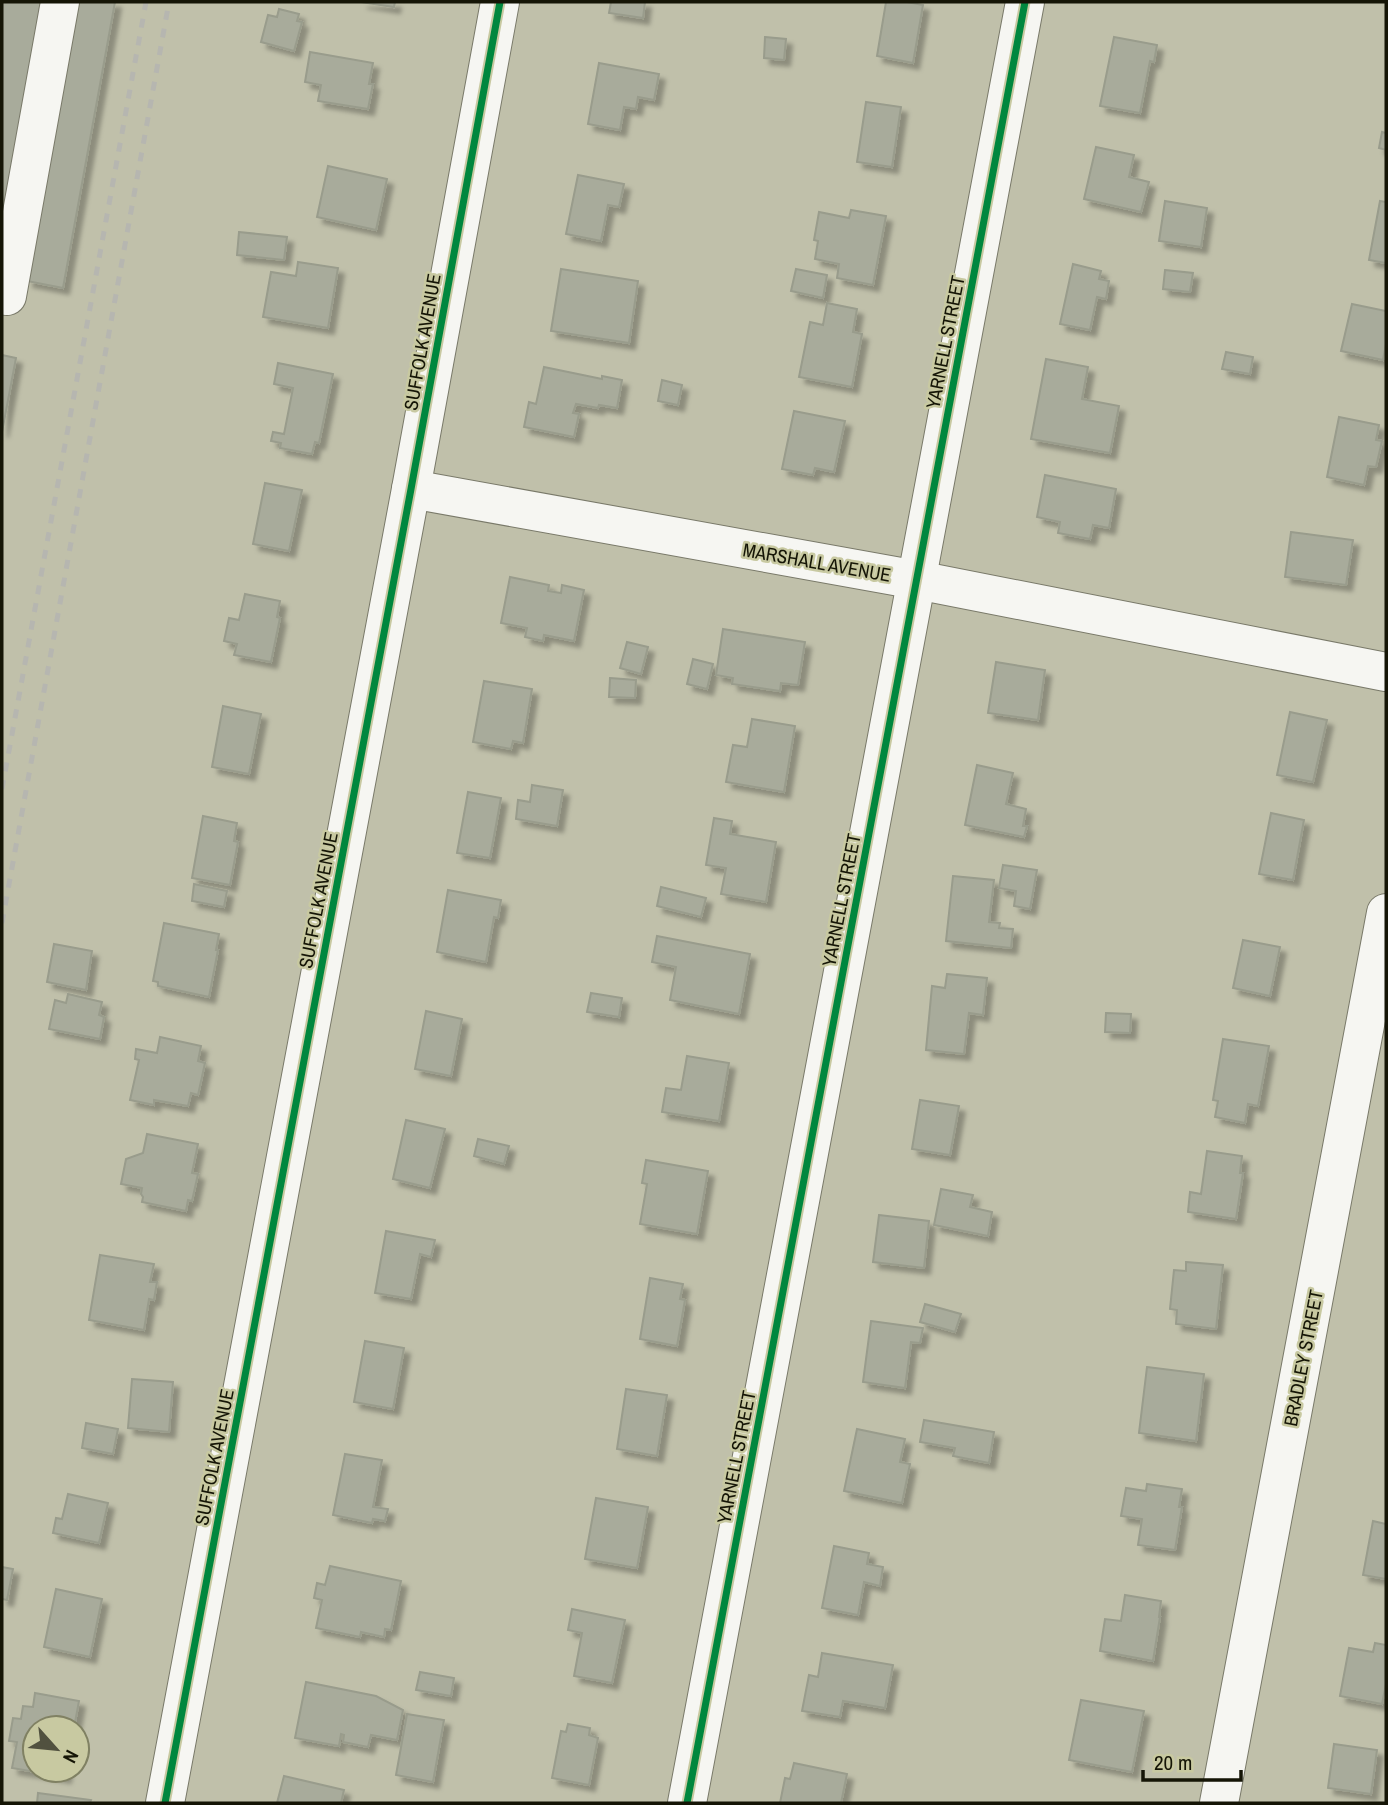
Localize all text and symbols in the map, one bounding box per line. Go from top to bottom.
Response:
street label: SUFFOLK AVENUE [397,272,447,412]
street label: YARNELL STREET [919,273,971,411]
street label: MARSHALL AVENUE [741,536,893,588]
street label: SUFFOLK AVENUE [292,830,344,970]
street label: YARNELL STREET [815,831,867,969]
street label: BRADLEY STREET [1277,1287,1329,1428]
street label: SUFFOLK AVENUE [188,1387,240,1527]
street label: YARNELL STREET [710,1388,762,1526]
north arrow [21,1714,91,1784]
scale bar [1143,1738,1241,1782]
text: N [57,1746,85,1768]
text: 20 m [1154,1748,1192,1777]

